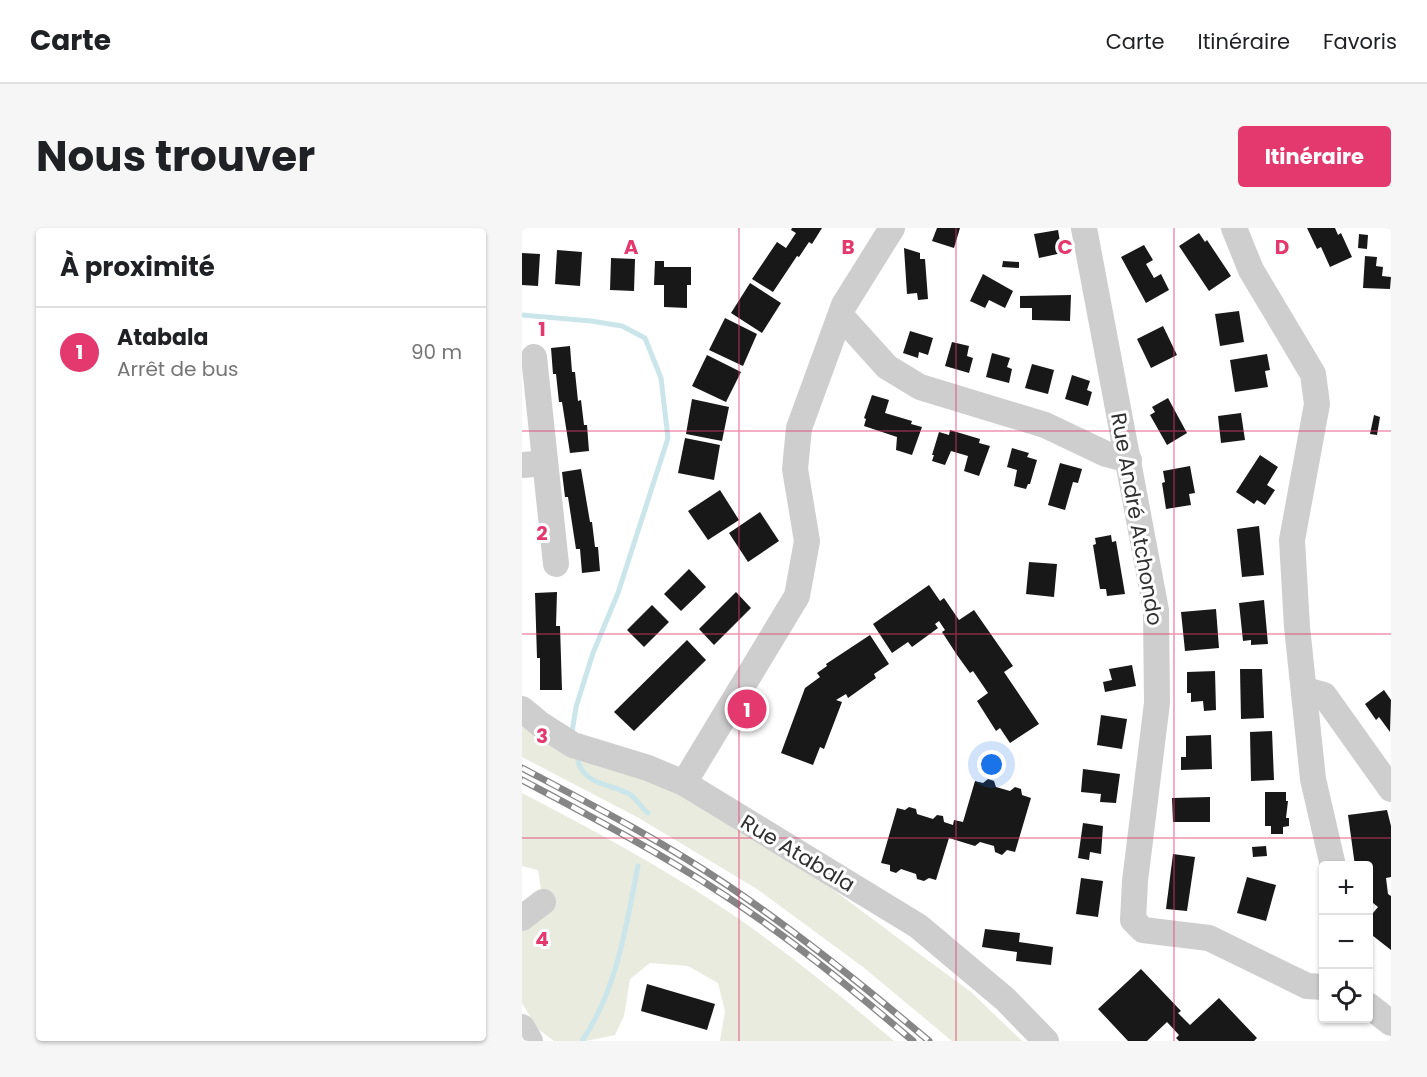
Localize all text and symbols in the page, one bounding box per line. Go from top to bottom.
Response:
text: Carte [30,21,111,60]
text: Carte [1106,27,1165,56]
text: Itinéraire [1198,27,1290,56]
text: Favoris [1323,27,1397,56]
button: Itinéraire [1238,126,1391,187]
text: Nous trouver [36,127,315,186]
text: A [624,233,639,261]
text: B [841,233,855,261]
text: C [1057,233,1073,261]
text: D [1275,233,1289,261]
text: À proximité [60,249,215,285]
text: 1 [538,315,546,343]
text: Atabala [117,322,208,353]
text: 1 [76,338,83,366]
text: 90 m [411,338,462,366]
text: Arrêt de bus [117,355,238,383]
street label: Rue André Atchondo [1104,410,1170,628]
text: 2 [536,519,548,547]
pin: 1 [728,686,766,732]
text: 3 [536,722,548,750]
your location [977,750,1006,779]
street label: Rue Atabala [735,807,861,899]
map controls [1319,861,1373,1023]
button: + [1319,861,1373,915]
button: − [1319,915,1373,969]
text: 4 [535,925,549,953]
button: locate [1319,969,1373,1023]

